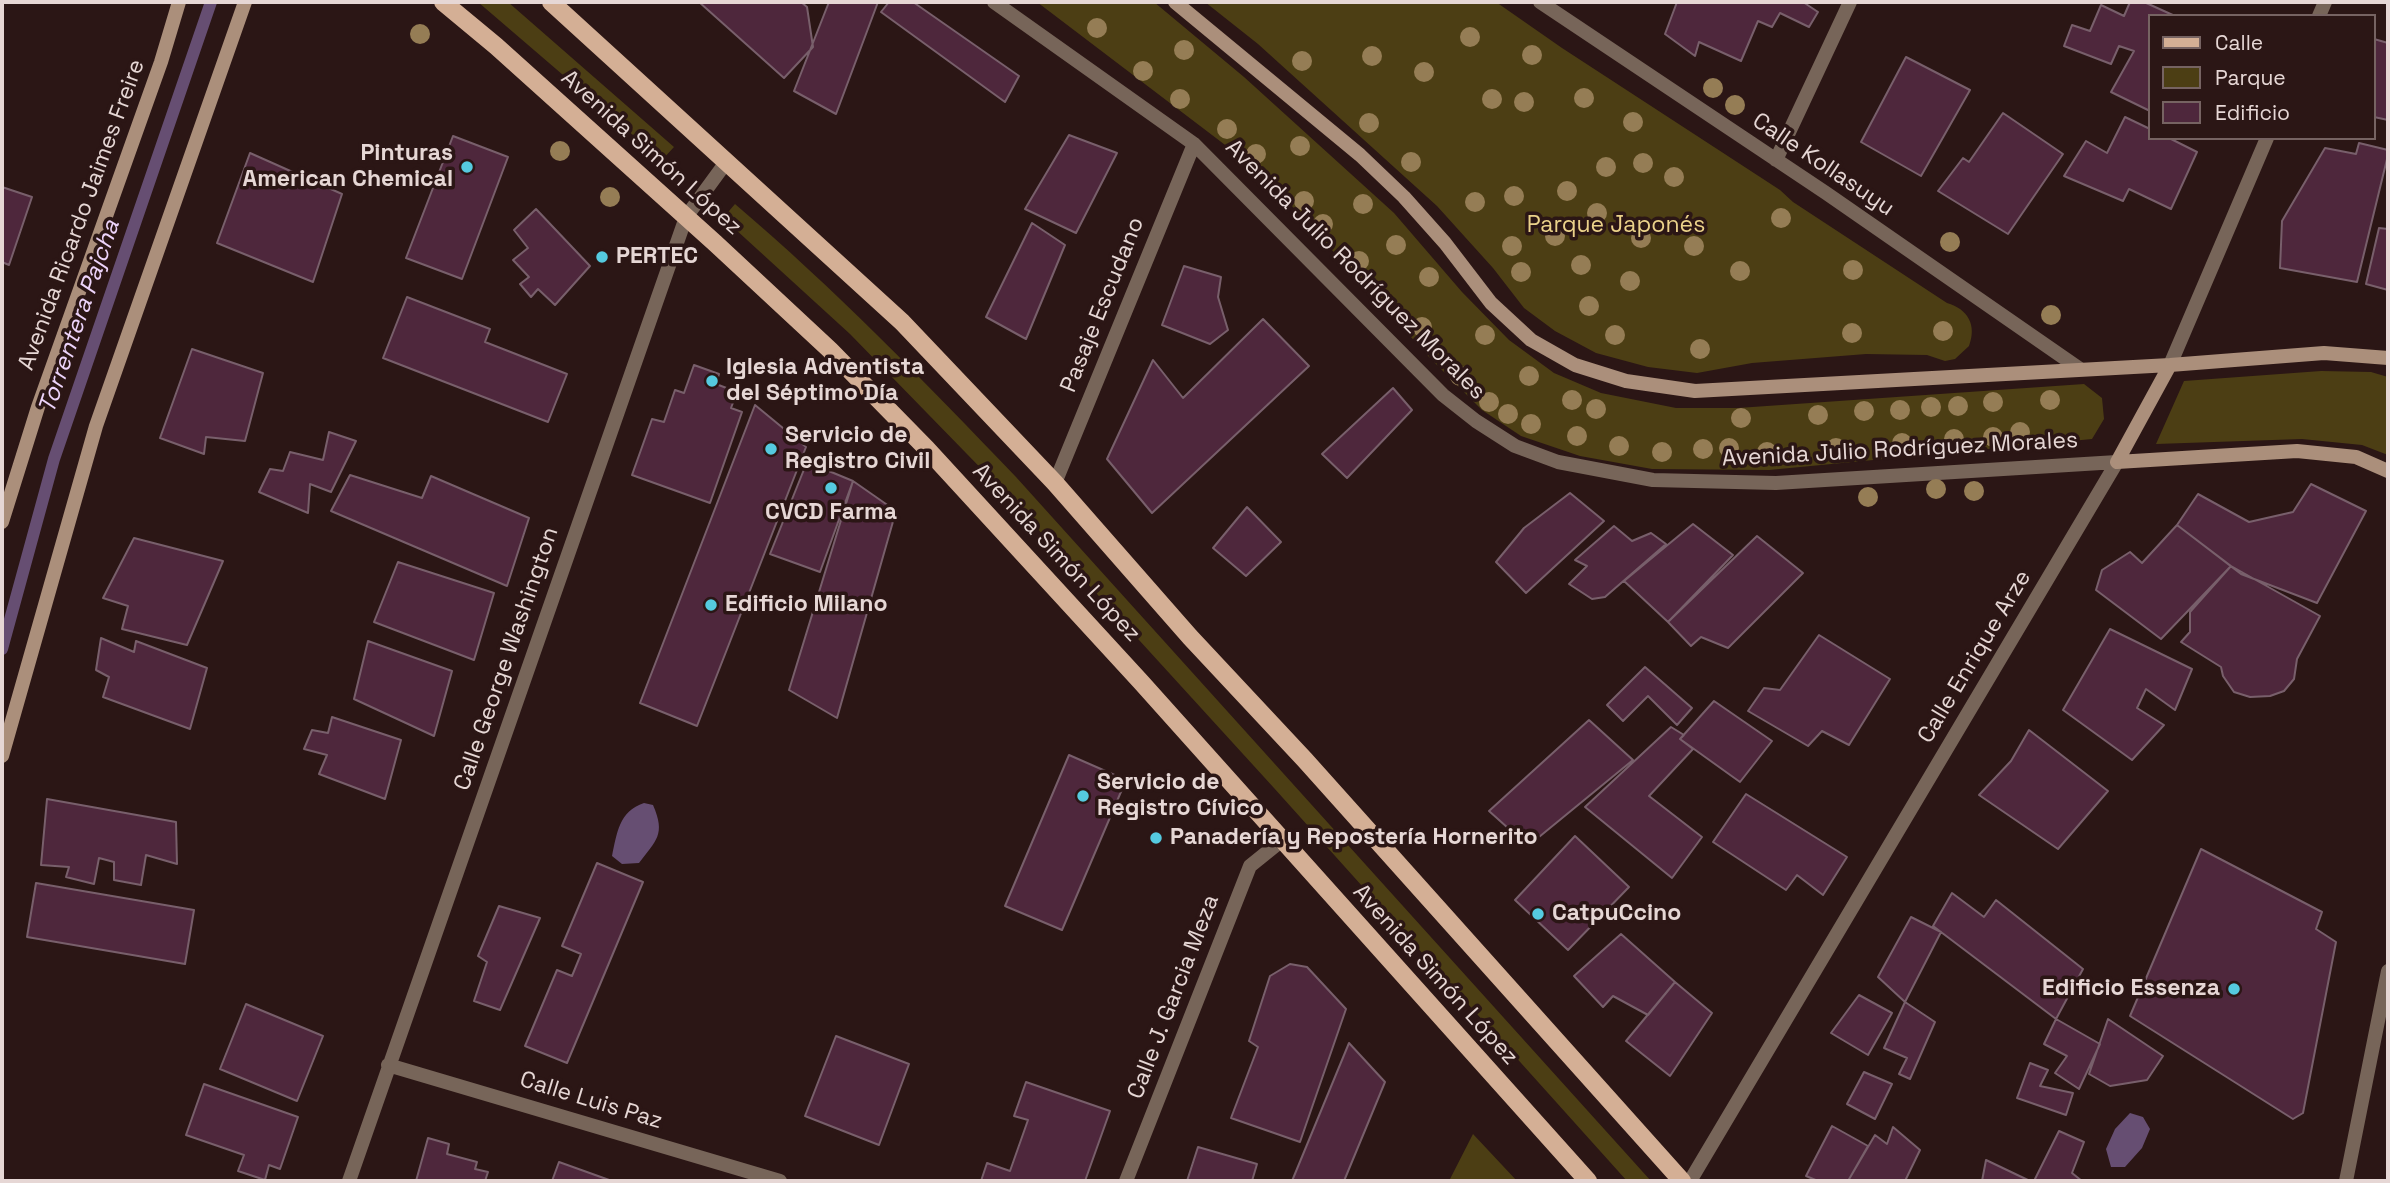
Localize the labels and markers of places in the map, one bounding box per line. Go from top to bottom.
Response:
place label: Pinturas American Chemical [243,140,453,194]
marker: Pinturas American Chemical [459,159,475,175]
place label: PERTEC [616,243,698,271]
marker: PERTEC [594,249,610,265]
place label: Iglesia Adventista del Séptimo Día [726,354,924,408]
marker: Iglesia Adventista del Séptimo Día [704,373,720,389]
place label: Servicio de Registro Civil [785,422,930,476]
marker: Servicio de Registro Civil [763,441,779,457]
marker: CVCD Farma [823,480,839,496]
place label: CVCD Farma [765,499,897,527]
place label: Edificio Milano [725,591,888,619]
marker: Edificio Milano [703,597,719,613]
place label: Servicio de Registro Cívico [1097,769,1264,823]
marker: Servicio de Registro Cívico [1075,788,1091,804]
place label: Panadería y Repostería Hornerito [1170,824,1538,852]
marker: Panadería y Repostería Hornerito [1148,830,1164,846]
place label: CatpuCcino [1552,900,1681,928]
marker: CatpuCcino [1530,906,1546,922]
place label: Edificio Essenza [2042,975,2220,1003]
marker: Edificio Essenza [2226,981,2242,997]

